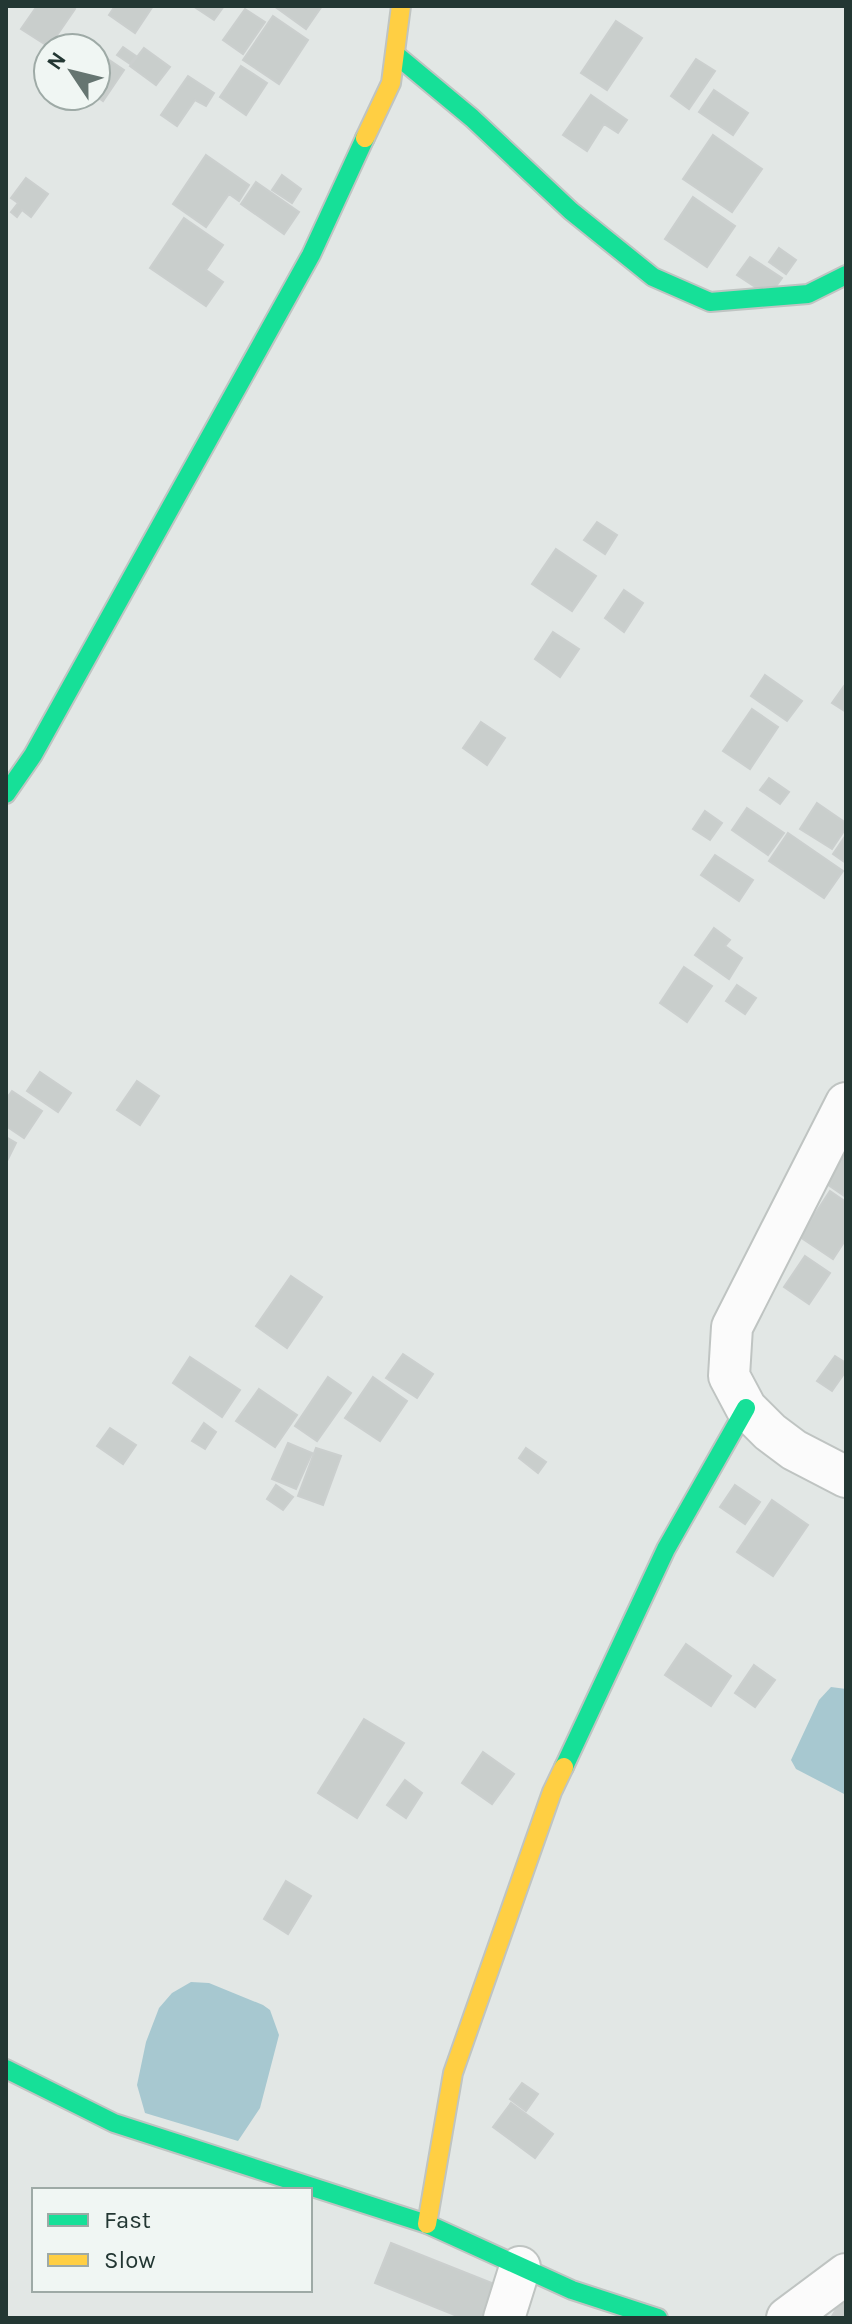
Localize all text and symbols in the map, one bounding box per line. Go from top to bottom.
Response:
north arrow [32,32,112,112]
text: N [41,47,72,75]
legend [32,2188,312,2292]
text: Fast [104,2206,151,2234]
text: Slow [104,2246,156,2274]

